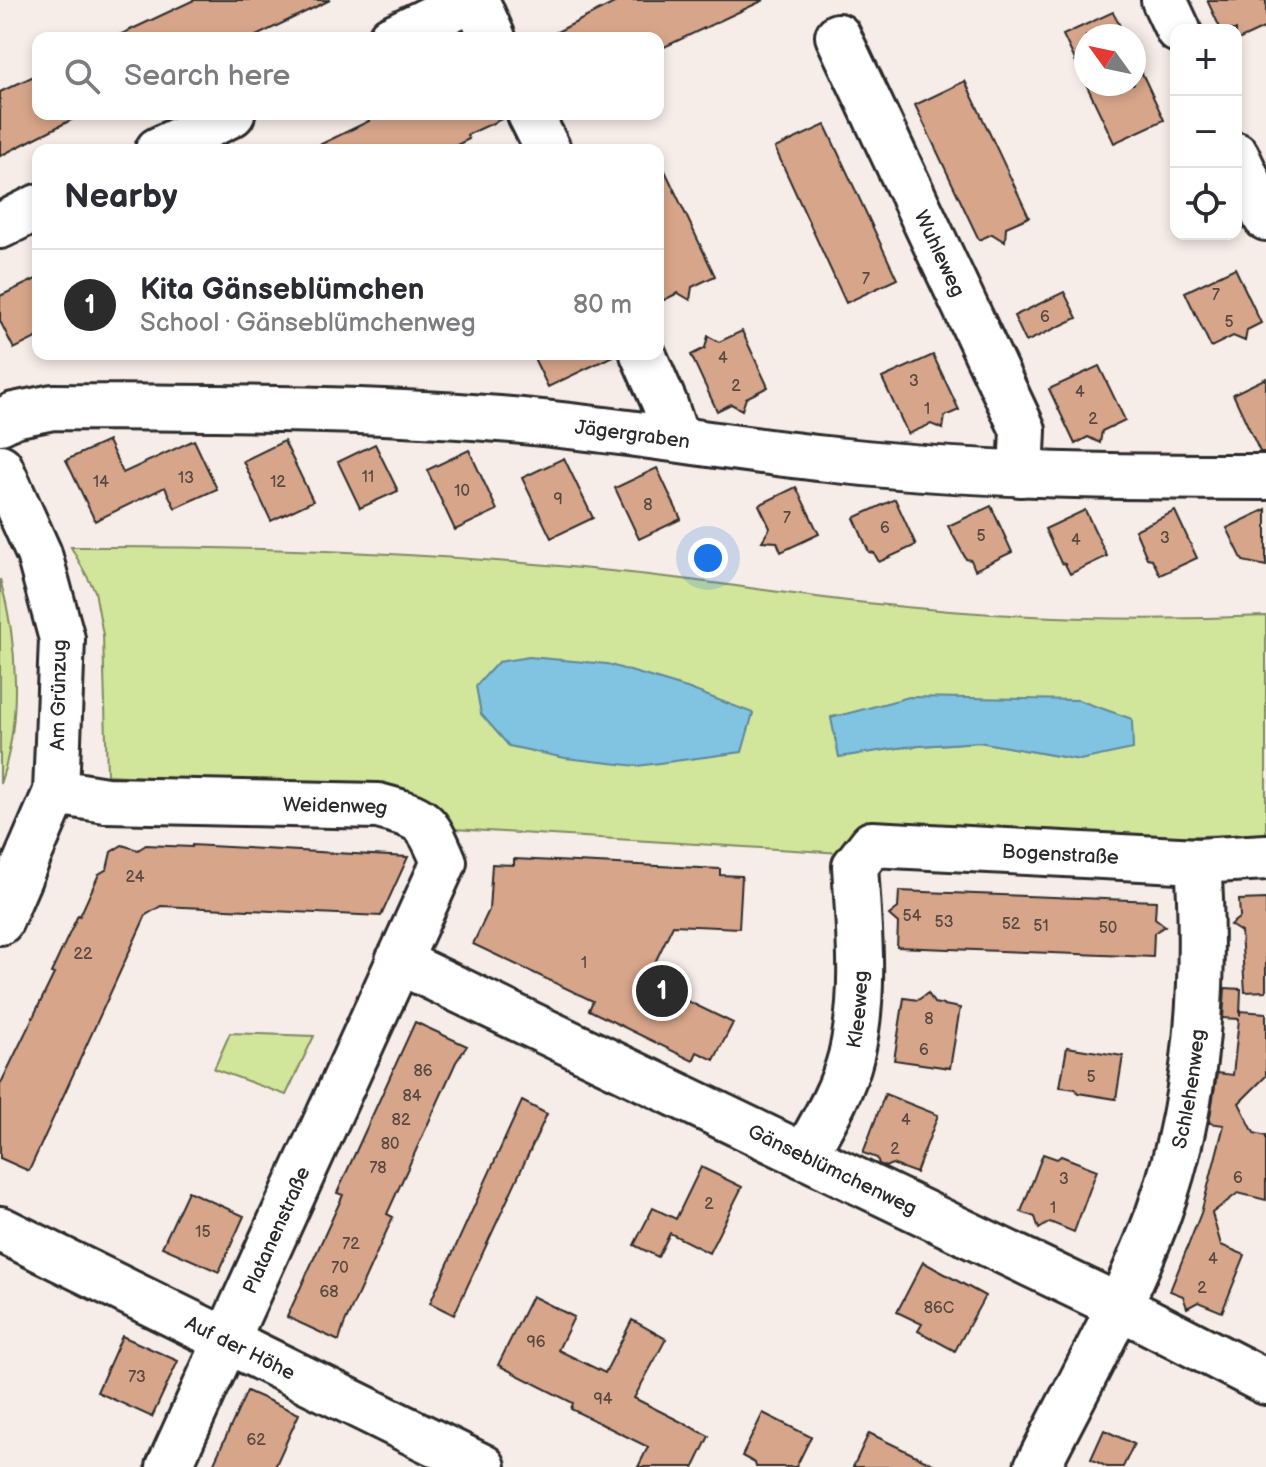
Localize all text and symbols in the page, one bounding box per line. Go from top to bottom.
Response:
north arrow [1074,24,1146,96]
map controls [1170,24,1242,240]
button: + [1170,24,1242,96]
search box [32,32,664,120]
icon: search [60,54,104,98]
text: Search here [124,58,290,94]
button: − [1170,96,1242,168]
button: locate [1170,168,1242,240]
text: Nearby [64,176,178,217]
street label: Wuhleweg [909,207,970,301]
house number: 7 [862,270,870,289]
text: Kita Gänseblümchen [140,272,424,308]
house number: 7 [1212,286,1220,305]
text: 1 [85,290,95,321]
text: 80 m [573,290,632,321]
text: School · Gänseblümchenweg [140,308,476,339]
house number: 6 [1040,308,1050,327]
house number: 5 [1224,313,1234,332]
house number: 4 [718,349,728,368]
house number: 3 [909,372,919,391]
house number: 2 [731,377,741,396]
house number: 4 [1075,383,1085,402]
house number: 1 [924,400,930,419]
house number: 2 [1088,410,1098,429]
street label: Jägergraben [573,415,691,454]
house number: 11 [362,468,374,487]
house number: 13 [178,469,194,488]
house number: 14 [93,473,109,492]
house number: 12 [270,473,286,492]
house number: 10 [454,482,470,501]
house number: 9 [553,490,563,509]
house number: 8 [643,496,653,515]
house number: 7 [783,509,791,528]
house number: 6 [880,519,890,538]
house number: 5 [976,527,986,546]
house number: 3 [1160,529,1170,548]
house number: 4 [1071,531,1081,550]
your location [688,538,728,578]
street label: Am Grünzug [46,639,72,751]
street label: Weidenweg [283,793,390,821]
street label: Bogenstraße [1001,840,1119,870]
house number: 24 [126,868,145,887]
house number: 54 [903,907,922,926]
house number: 53 [934,913,954,932]
house number: 52 [1002,915,1021,934]
house number: 51 [1033,917,1049,936]
house number: 50 [1099,919,1117,938]
house number: 22 [74,945,93,964]
house number: 1 [581,954,587,973]
pin: 1 [636,961,688,1021]
street label: Kleeweg [842,971,873,1050]
house number: 8 [924,1010,934,1029]
street label: Schlehenweg [1167,1028,1210,1151]
house number: 6 [919,1041,929,1060]
house number: 86 [413,1062,433,1081]
house number: 5 [1086,1068,1096,1087]
house number: 84 [402,1087,422,1106]
house number: 82 [392,1111,411,1130]
house number: 4 [901,1111,911,1130]
street label: Gänseblümchenweg [744,1120,921,1221]
house number: 80 [381,1135,399,1154]
house number: 2 [890,1140,900,1159]
house number: 78 [369,1159,387,1178]
street label: Platanenstraße [238,1163,316,1298]
house number: 6 [1233,1169,1243,1188]
house number: 3 [1059,1170,1069,1189]
house number: 2 [704,1195,714,1214]
house number: 1 [1050,1199,1056,1218]
house number: 15 [195,1223,211,1242]
house number: 72 [342,1235,360,1254]
house number: 4 [1208,1250,1218,1269]
house number: 70 [331,1259,349,1278]
house number: 2 [1197,1279,1207,1298]
house number: 68 [319,1283,339,1302]
house number: 86C [924,1299,954,1318]
street label: Auf der Höhe [181,1311,299,1386]
house number: 96 [526,1333,546,1352]
house number: 73 [128,1368,146,1387]
house number: 94 [593,1390,613,1409]
house number: 62 [246,1431,266,1450]

